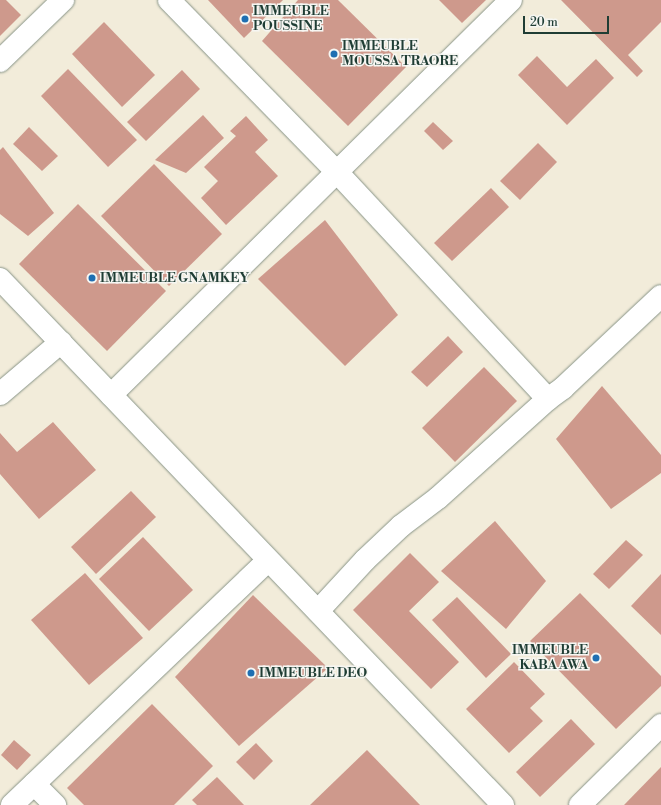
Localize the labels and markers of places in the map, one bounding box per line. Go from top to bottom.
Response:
place label: IMMEUBLE POUSSINE [253,4,329,35]
marker: IMMEUBLE POUSSINE [240,14,250,24]
place label: IMMEUBLE MOUSSA TRAORE [342,39,458,70]
marker: IMMEUBLE MOUSSA TRAORE [329,49,339,59]
place label: IMMEUBLE GNAMKEY [100,270,249,286]
marker: IMMEUBLE GNAMKEY [87,273,97,283]
place label: IMMEUBLE KABA AWA [512,643,588,674]
marker: IMMEUBLE KABA AWA [591,653,601,663]
place label: IMMEUBLE DEO [259,665,367,681]
marker: IMMEUBLE DEO [246,668,256,678]

